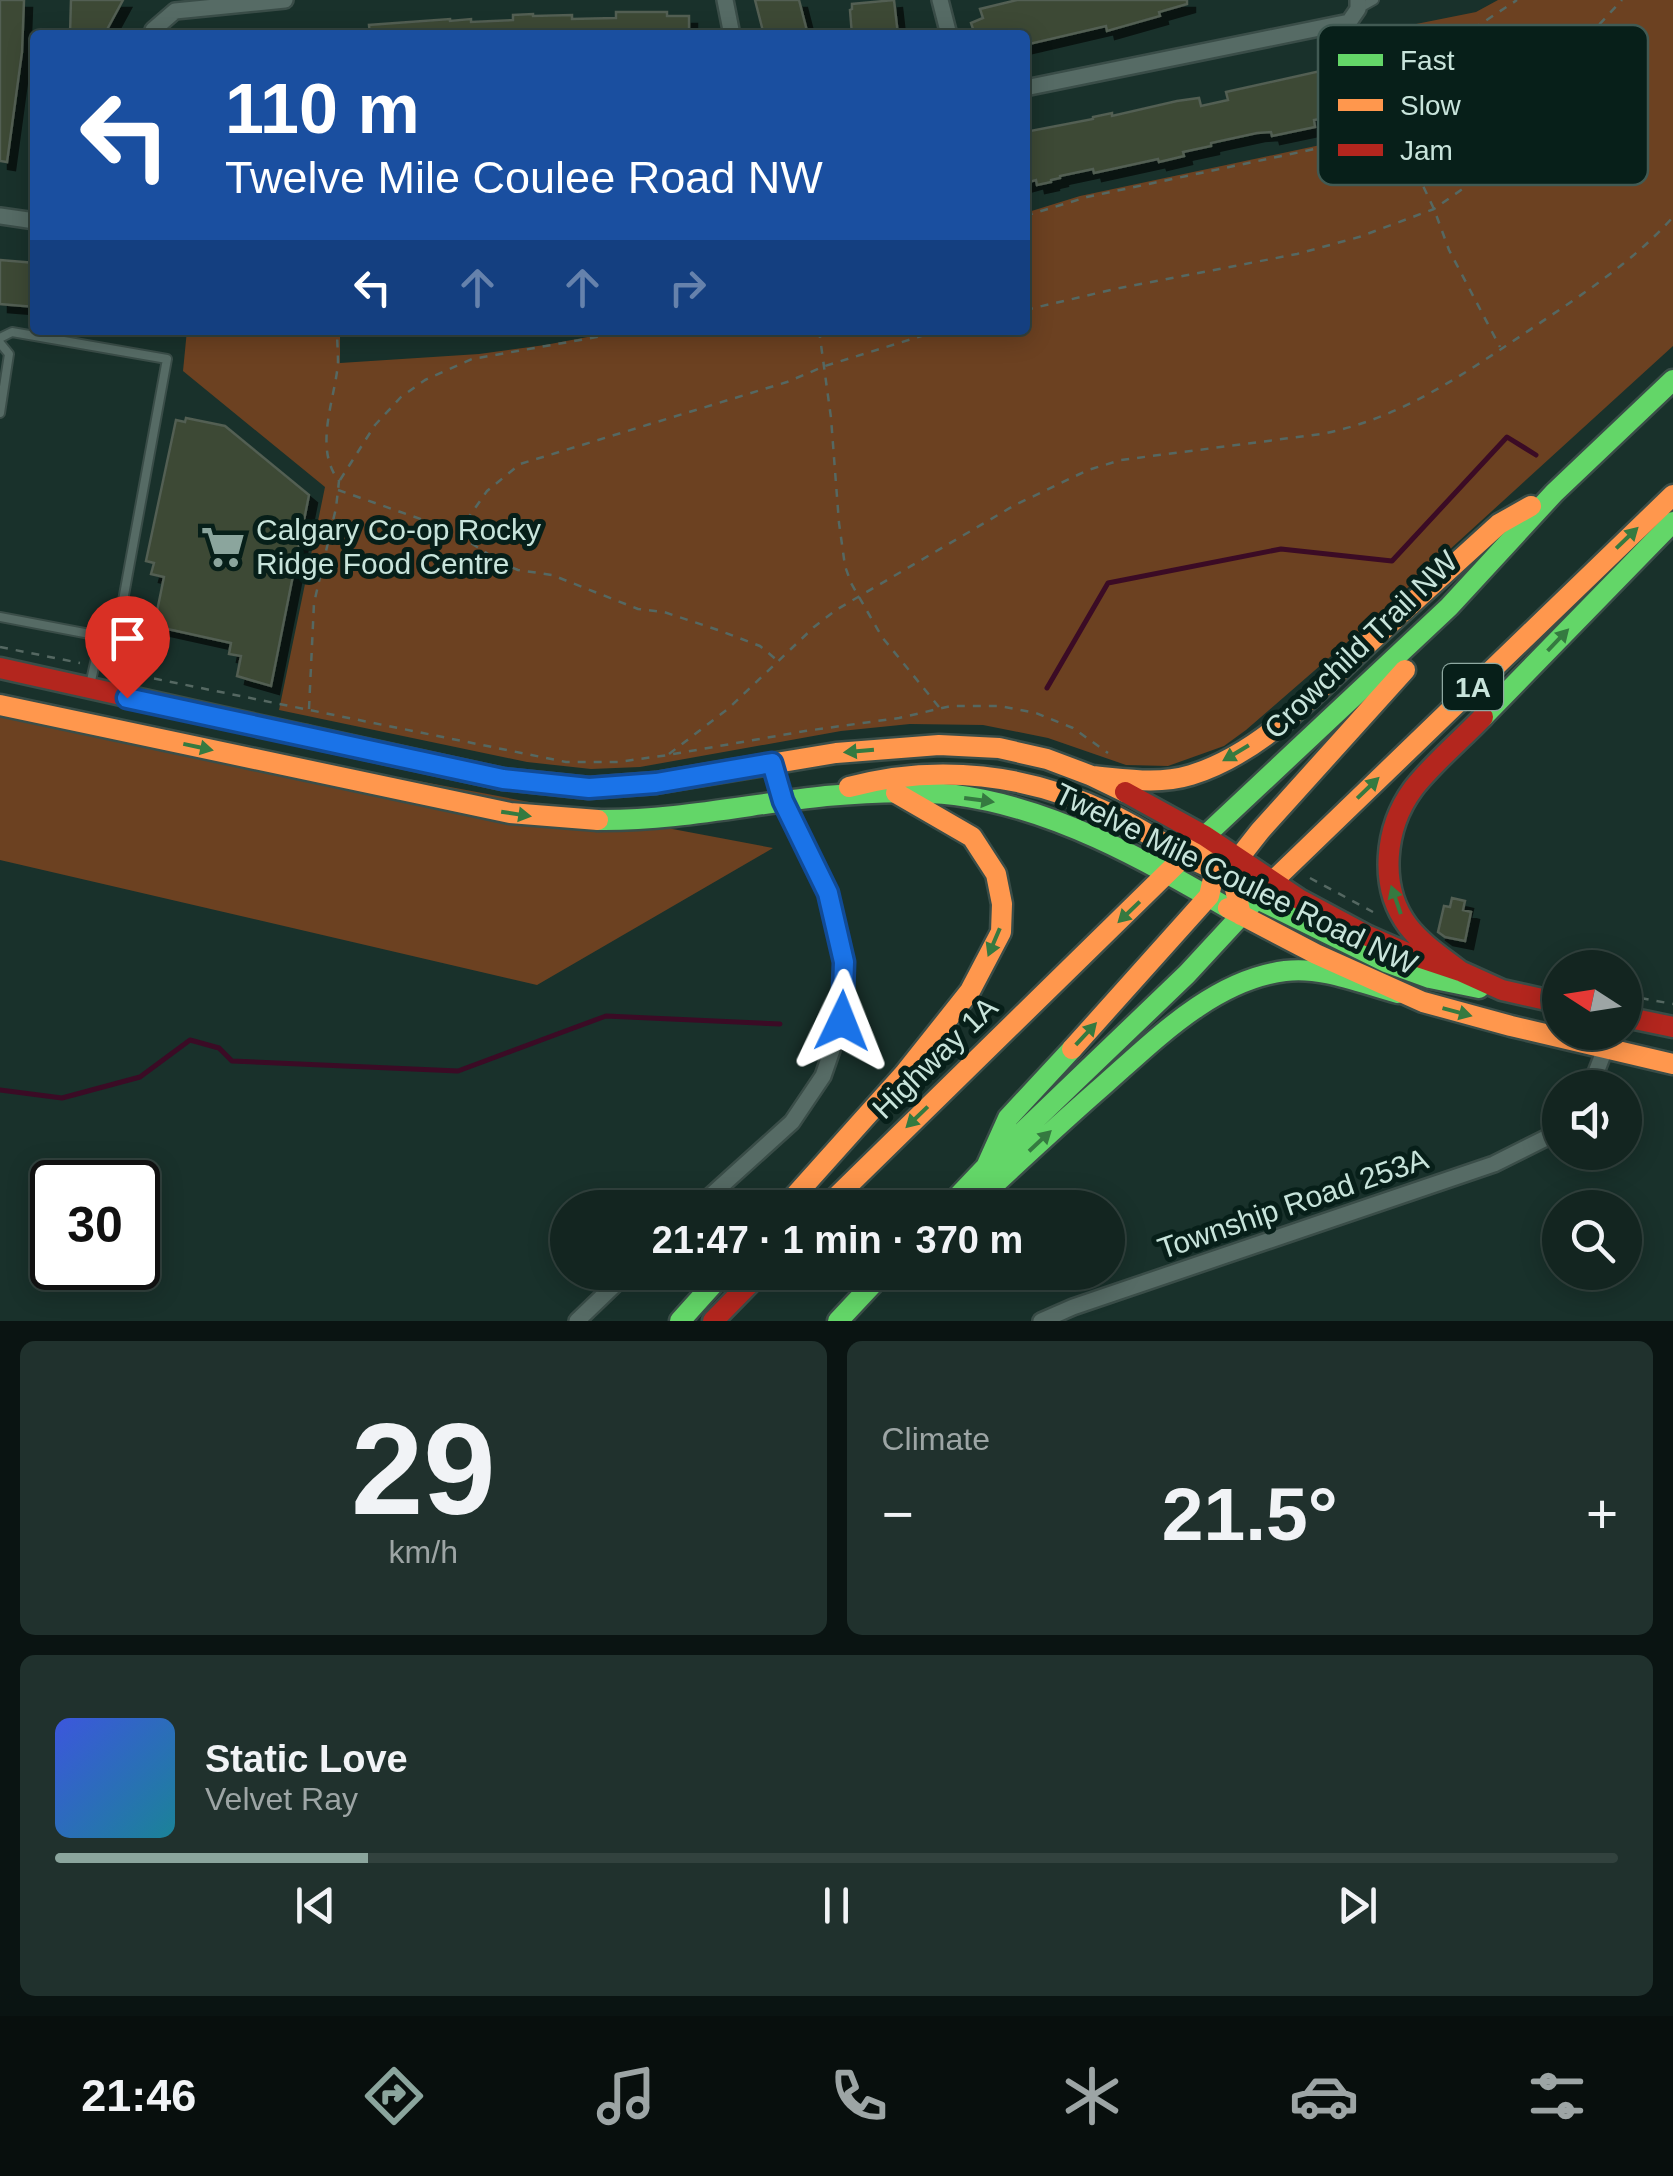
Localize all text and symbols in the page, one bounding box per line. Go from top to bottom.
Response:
legend [1318,25,1648,185]
text: Fast [1400,45,1455,76]
icon: left [60,70,190,200]
text: 110 m [225,70,420,148]
text: Slow [1400,90,1461,121]
text: Jam [1400,135,1453,166]
text: Twelve Mile Coulee Road NW [225,152,823,203]
icon: left [345,260,400,315]
icon: ahead [450,260,505,315]
icon: ahead [555,260,610,315]
icon: right [660,260,715,315]
place label: Calgary Co-op Rocky Ridge Food Centre [256,513,541,580]
supermarket icon: Calgary Co-op Rocky Ridge Food Centre [199,523,247,571]
one-way arrow [1615,527,1639,550]
street label: Crowchild Trail NW [1257,544,1464,745]
pin [85,596,170,699]
icon: arrive [100,611,155,666]
one-way arrow [1545,628,1569,652]
road number: 1A [1443,664,1503,710]
one-way arrow [183,740,214,756]
one-way arrow [843,743,875,759]
one-way arrow [1222,744,1250,761]
street label: Twelve Mile Coulee Road NW [1050,776,1423,981]
one-way arrow [1355,777,1379,800]
one-way arrow [963,792,995,808]
one-way arrow [501,806,533,822]
one-way arrow [1388,885,1403,915]
one-way arrow [1117,900,1141,924]
one-way arrow [986,927,1002,957]
north arrow [1542,950,1642,1050]
map controls [1542,950,1642,1290]
position arrow [790,969,894,1073]
street label: Highway 1A [866,990,1004,1125]
one-way arrow [1442,1004,1473,1020]
one-way arrow [1074,1022,1097,1046]
button: sound [1542,1070,1642,1170]
one-way arrow [906,1105,930,1128]
one-way arrow [1028,1130,1052,1153]
street label: Township Road 253A [1153,1142,1432,1265]
speed limit sign: 30 [30,1160,160,1290]
button: search [1542,1190,1642,1290]
text: 21:47 · 1 min · 370 m [652,1219,1023,1261]
text: 29 [351,1396,496,1542]
text: Climate [882,1421,990,1457]
text: 21.5° [1162,1472,1338,1556]
text: − [882,1483,914,1545]
text: + [1586,1483,1618,1545]
text: km/h [389,1534,458,1570]
text: Static Love [205,1738,408,1780]
text: Velvet Ray [205,1781,358,1817]
icon: previous [288,1878,343,1933]
icon: pause [809,1878,864,1933]
icon: next [1330,1878,1385,1933]
icon: directions [359,2061,429,2131]
icon: music [591,2061,661,2131]
icon: phone [824,2061,894,2131]
icon: climate [1057,2061,1127,2131]
icon: car [1289,2061,1359,2131]
icon: filters [1522,2061,1592,2131]
text: 21:46 [81,2070,196,2121]

